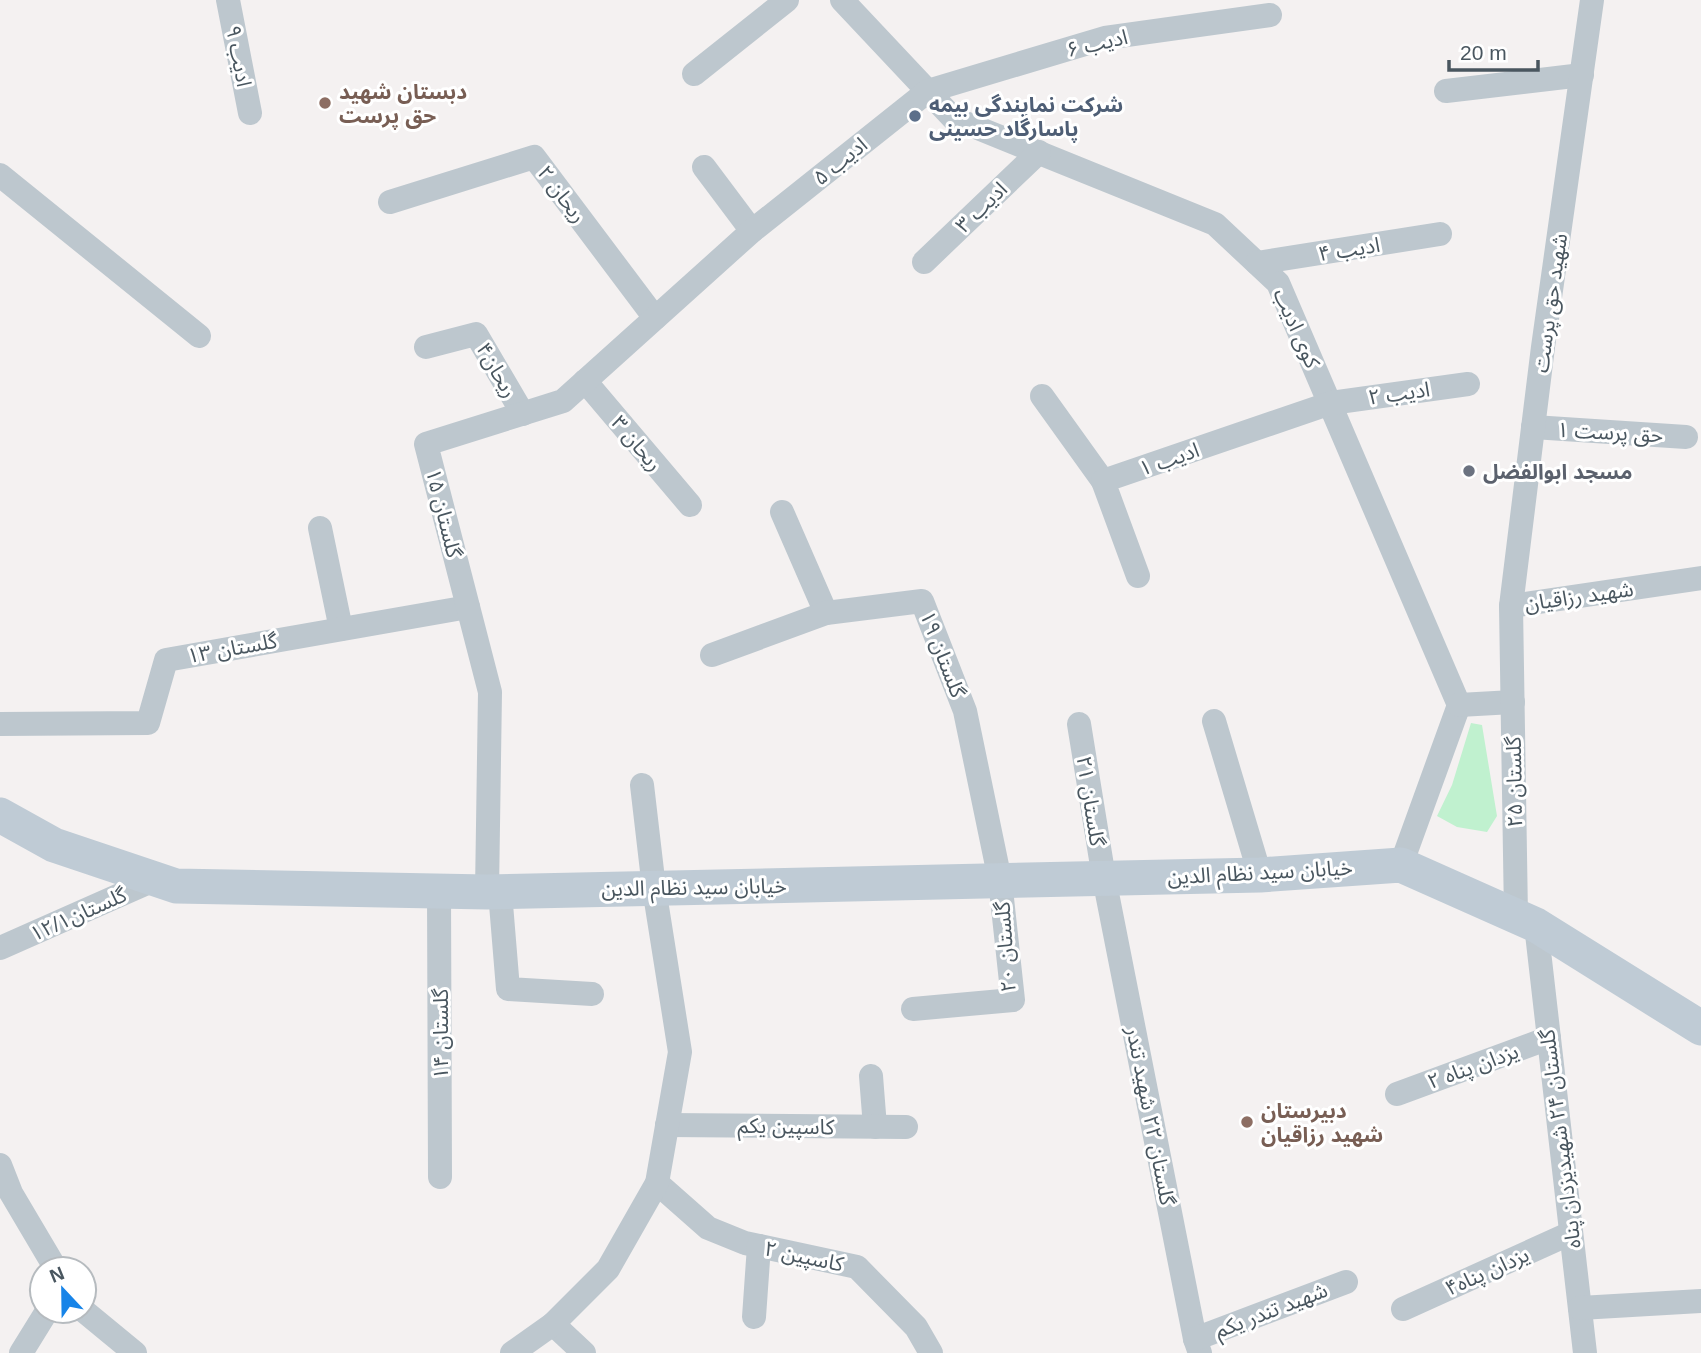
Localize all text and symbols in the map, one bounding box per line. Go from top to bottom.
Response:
street label: ادیب ۹ [221,23,256,89]
street label: ادیب ۶ [1064,25,1130,62]
scale bar [1449,28,1538,72]
text: 20 m [1460,41,1507,64]
place label: دبستان شهید حق پرست [339,80,467,129]
place label: شرکت نمایندگی بیمه پاسارگاد حسینی [929,93,1123,142]
marker: دبستان شهید حق پرست [317,95,333,111]
marker: شرکت نمایندگی بیمه پاسارگاد حسینی [907,108,923,124]
street label: ادیب ۵ [809,133,872,190]
street label: ریحان ۲ [532,161,591,228]
street label: ادیب ۳ [951,177,1012,237]
street label: شهید حق پرست [1529,232,1573,374]
street label: ادیب ۴ [1317,233,1382,266]
street label: کوی ادیب [1268,285,1325,372]
street label: ریحان۴ [471,339,522,402]
street label: ادیب ۲ [1367,377,1431,409]
street label: ریحان ۳ [607,411,667,476]
street label: حق پرست ۱ [1556,418,1664,448]
street label: ادیب ۱ [1136,438,1202,480]
place label: مسجد ابوالفضل [1483,460,1632,484]
marker: مسجد ابوالفضل [1461,463,1477,479]
street label: گلستان ۱۵ [421,466,466,561]
street label: شهید رزاقیان [1523,577,1635,616]
street label: گلستان ۱۹ [915,607,970,701]
street label: گلستان ۱۳ [185,629,279,668]
street label: گلستان ۲۵ [1502,736,1527,828]
street label: گلستان ۲۱ [1072,754,1110,848]
street label: خیابان سید نظام الدین [1167,856,1353,893]
street label: خیابان سید نظام الدین [601,874,787,905]
street label: گلستان۱۲/۱ [26,882,130,946]
street label: گلستان ۲۰ [990,900,1021,993]
street label: گلستان ۱۴ [429,988,453,1080]
street label: گلستان ۲۲ شهید تندر [1121,1024,1180,1208]
street label: گلستان ۲۴ شهیدیزدان پناه [1535,1028,1587,1250]
street label: یزدان پناه ۲ [1424,1039,1522,1095]
place label: دبیرستان شهید رزاقیان [1261,1099,1383,1147]
street label: کاسپین یکم [737,1114,835,1142]
marker: دبیرستان شهید رزاقیان [1239,1114,1255,1130]
street label: کاسپین ۲ [762,1236,846,1278]
street label: یزدان پناه۴ [1442,1242,1533,1302]
north arrow [28,1255,98,1325]
text: N [47,1262,67,1287]
street label: شهید تندر یکم [1211,1278,1332,1346]

